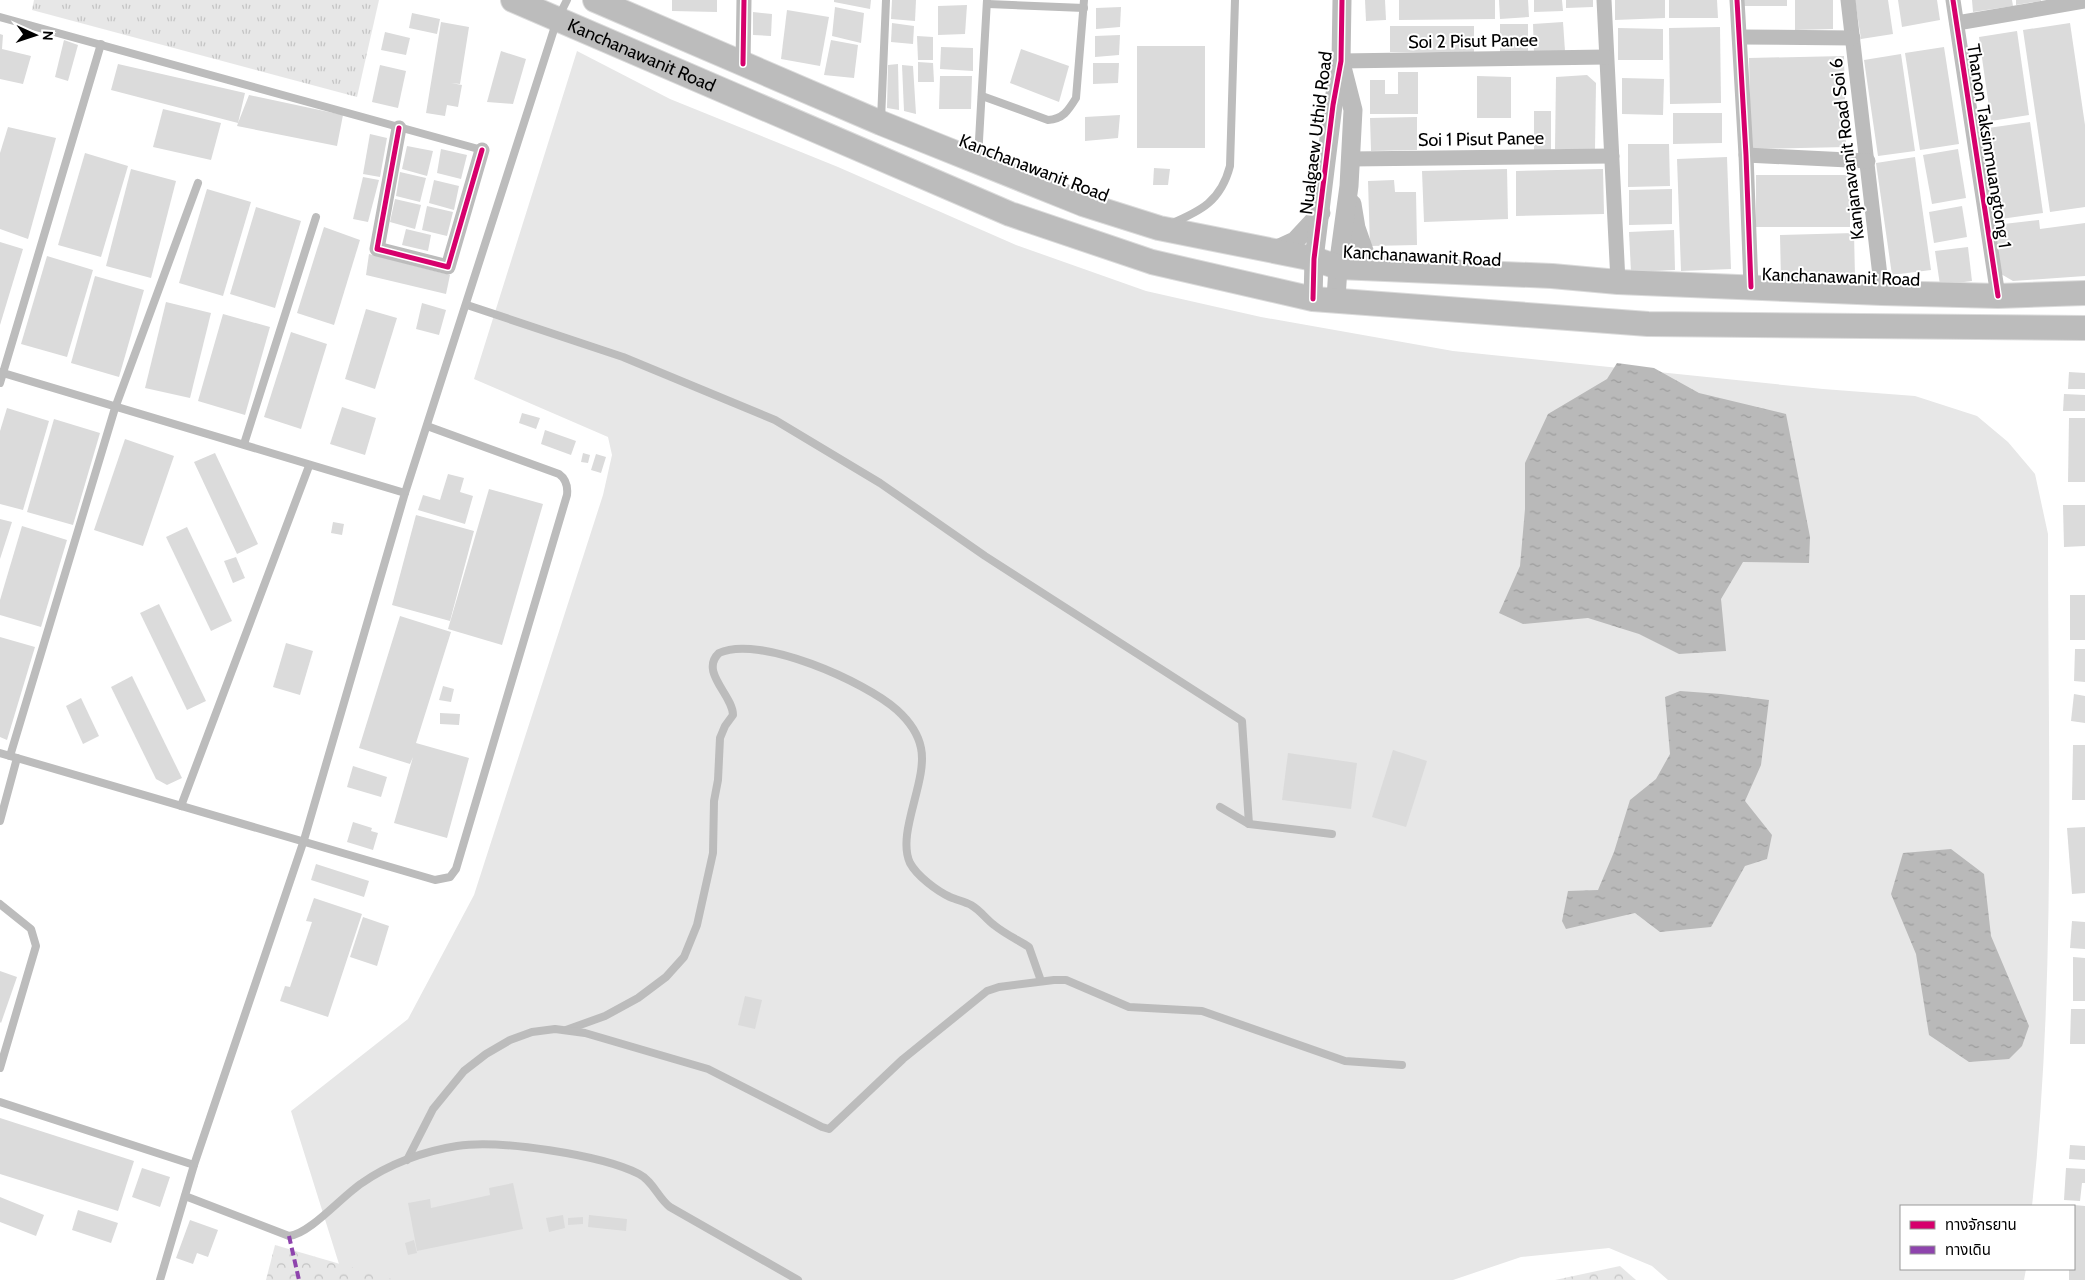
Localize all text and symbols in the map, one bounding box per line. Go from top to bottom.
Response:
north arrow [10,10,60,60]
street label: Kanchanawanit Road [564,14,719,97]
street label: Soi 2 Pisut Panee [1408,29,1538,53]
text: N [39,30,57,41]
street label: Thanon Taksinmuangtong 1 [1962,42,2016,250]
street label: Nualgaew Uthid Road [1295,50,1337,216]
street label: Kanjanavanit Road Soi 6 [1825,57,1869,241]
street label: Soi 1 Pisut Panee [1418,127,1544,151]
street label: Kanchanawanit Road [956,129,1112,207]
street label: Kanchanawanit Road [1342,241,1502,271]
street label: Kanchanawanit Road [1761,263,1921,291]
legend [1900,1205,2075,1270]
text: ทางจักรยาน [1945,1216,2017,1234]
text: ทางเดิน [1945,1241,1991,1259]

